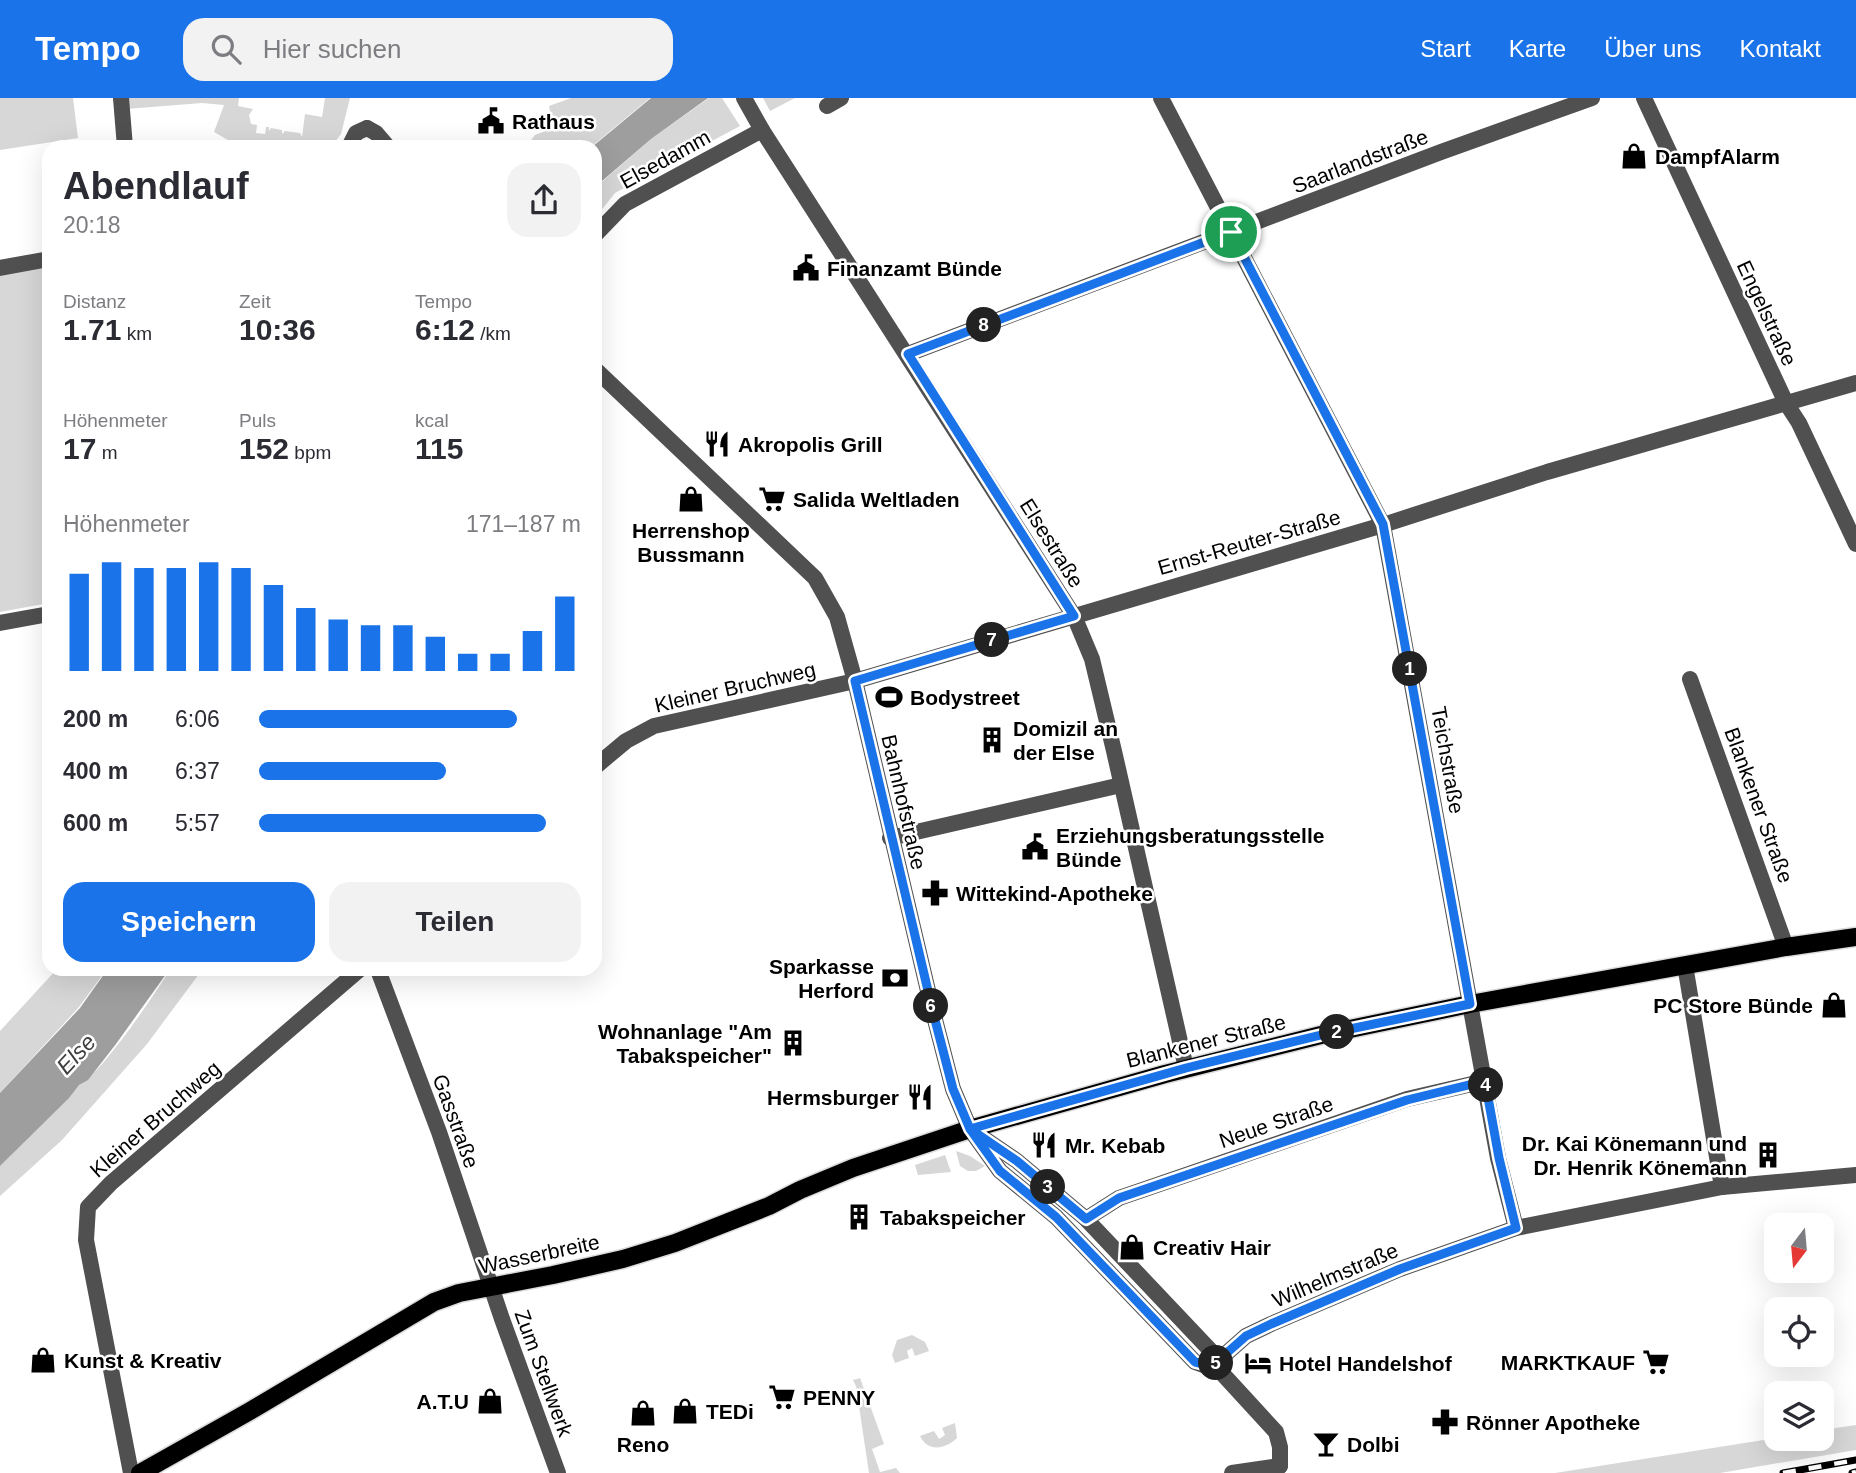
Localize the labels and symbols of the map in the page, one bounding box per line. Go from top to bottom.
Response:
public building icon: Rathaus [476,106,506,136]
place label: Rathaus [512,110,595,133]
street label: Elsedamm [616,125,714,193]
street label: Saarlandstraße [1289,125,1431,197]
shop icon: DampfAlarm [1619,141,1649,171]
place label: DampfAlarm [1655,145,1780,168]
pin [1201,202,1261,262]
public building icon: Finanzamt Bünde [791,253,821,283]
place label: Finanzamt Bünde [827,257,1002,280]
street label: Engelstraße [1733,257,1801,369]
pin: 8 [967,308,1002,342]
restaurant icon: Akropolis Grill [702,429,732,459]
place label: Akropolis Grill [738,433,883,456]
shop icon: Herrenshop Bussmann [676,484,706,514]
supermarket icon: Salida Weltladen [757,484,787,514]
place label: Salida Weltladen [793,488,960,511]
street label: Elsestraße [1016,494,1088,592]
street label: Ernst-Reuter-Straße [1155,505,1343,579]
place label: Herrenshop Bussmann [632,519,750,566]
pin: 7 [974,622,1010,658]
pin: 1 [1392,652,1428,686]
street label: Kleiner Bruchweg [652,657,818,717]
sports icon: Bodystreet [874,682,904,712]
place label: Bodystreet [910,686,1020,709]
street label: Teichstraße [1427,705,1469,815]
place label: Domizil an der Else [1013,717,1118,764]
street label: Blankener Straße [1720,724,1798,886]
building icon: Domizil an der Else [977,725,1007,755]
street label: Bahnhofstraße [877,732,931,872]
place label: Erziehungsberatungsstelle Bünde [1056,824,1324,871]
public building icon: Erziehungsberatungsstelle Bünde [1020,832,1050,862]
pharmacy icon: Wittekind-Apotheke [920,878,950,908]
place label: Wittekind-Apotheke [956,882,1153,905]
place label: Sparkasse Herford [769,955,874,1002]
bank icon: Sparkasse Herford [880,963,910,993]
pin: 6 [914,988,948,1024]
shop icon: PC Store Bünde [1819,990,1849,1020]
place label: PC Store Bünde [1653,994,1813,1017]
street label: Blankener Straße [1124,1010,1288,1072]
pin: 2 [1320,1014,1354,1049]
place label: Wohnanlage "Am Tabakspeicher" [598,1020,772,1067]
building icon: Wohnanlage "Am Tabakspeicher" [778,1028,808,1058]
water label: Else [51,1029,101,1079]
street label: Kleiner Bruchweg [85,1056,225,1182]
pin: 4 [1468,1068,1504,1102]
street label: Gasstraße [428,1071,484,1171]
restaurant icon: Hermsburger [905,1082,935,1112]
place label: Hermsburger [767,1086,899,1109]
street label: Neue Straße [1216,1092,1336,1152]
restaurant icon: Mr. Kebab [1029,1130,1059,1160]
place label: Dr. Kai Könemann und Dr. Henrik Könemann [1522,1132,1747,1179]
place label: Mr. Kebab [1065,1134,1165,1157]
building icon: Dr. Kai Könemann und Dr. Henrik Könemann [1753,1140,1783,1170]
pin: 3 [1030,1170,1066,1204]
building icon: Tabakspeicher [844,1202,874,1232]
place label: Tabakspeicher [880,1206,1026,1229]
north arrow [1764,1213,1834,1283]
street label: Wasserbreite [476,1230,602,1278]
shop icon: Creativ Hair [1117,1232,1147,1262]
place label: Creativ Hair [1153,1236,1271,1259]
street label: Wilhelmstraße [1269,1238,1401,1312]
street label: Zum Stellwerk [510,1307,578,1440]
shop icon: Kunst & Kreativ [28,1345,58,1375]
pin: 5 [1198,1346,1234,1380]
supermarket icon: MARKTKAUF [1641,1347,1671,1377]
hotel icon: Hotel Handelshof [1243,1348,1273,1378]
place label: Kunst & Kreativ [64,1349,222,1372]
place label: MARKTKAUF [1501,1351,1635,1374]
place label: Hotel Handelshof [1279,1352,1453,1375]
supermarket icon: PENNY [767,1382,797,1412]
shop icon: A.T.U [475,1386,505,1416]
place label: PENNY [803,1386,875,1409]
place label: A.T.U [417,1390,469,1413]
shop icon: TEDi [670,1396,700,1426]
shop icon: Reno [628,1398,658,1428]
place label: TEDi [706,1400,754,1423]
pharmacy icon: Rönner Apotheke [1430,1407,1460,1437]
place label: Rönner Apotheke [1466,1411,1640,1434]
bar icon: Dolbi [1311,1429,1341,1459]
place label: Reno [617,1433,669,1456]
place label: Dolbi [1347,1433,1400,1456]

